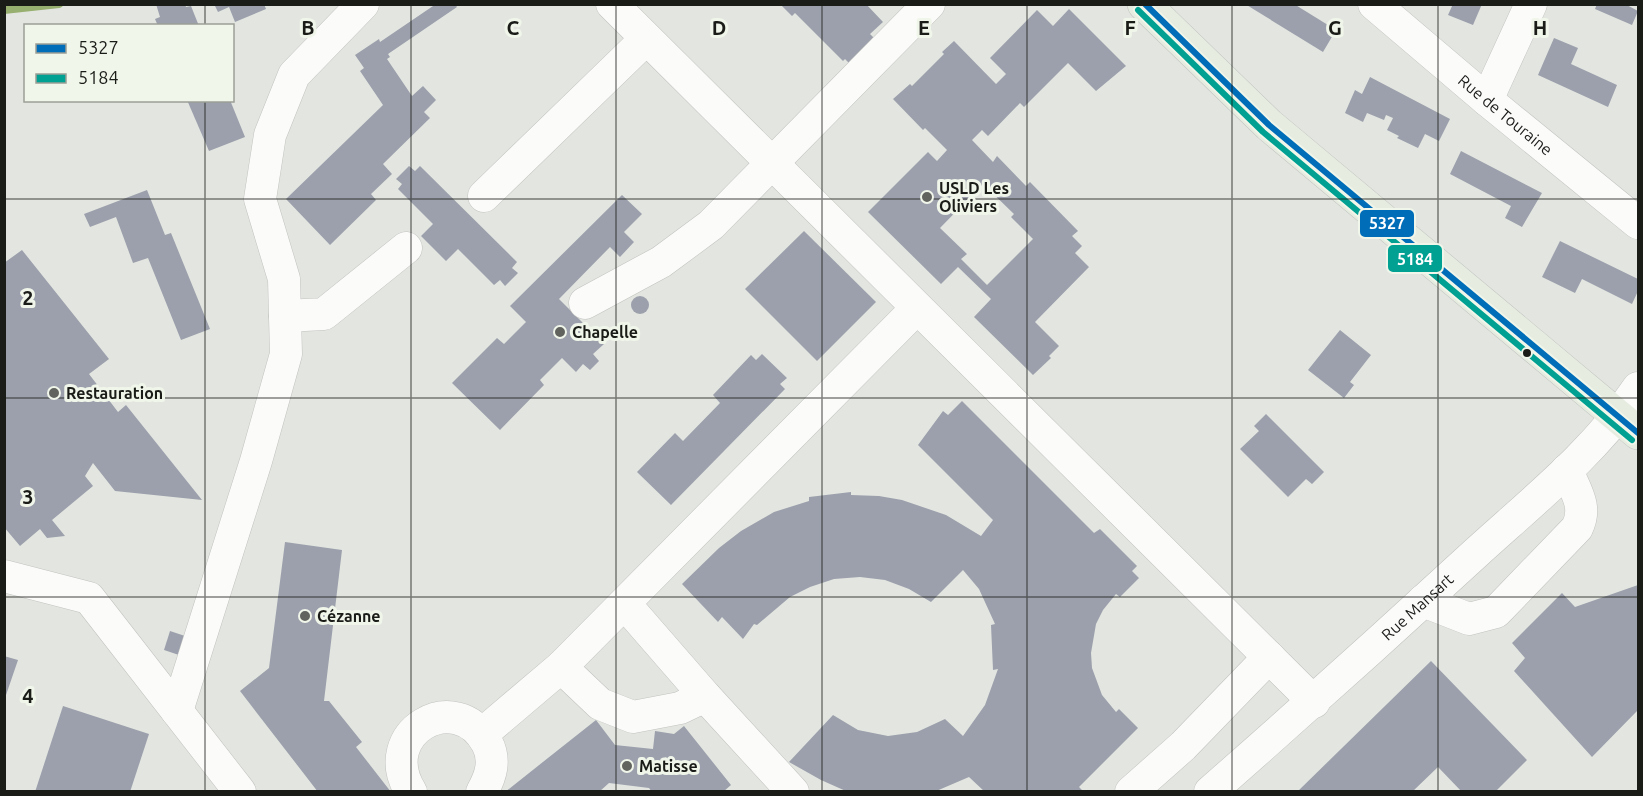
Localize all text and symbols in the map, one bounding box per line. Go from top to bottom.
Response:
text: B [301,16,315,39]
text: C [507,16,520,39]
text: D [712,16,726,39]
text: E [918,16,930,39]
text: F [1124,16,1136,39]
text: G [1328,16,1342,39]
text: H [1533,16,1547,39]
legend [24,24,234,102]
text: 5327 [78,37,119,57]
text: 5184 [78,67,119,87]
street label: Rue de Touraine [1455,71,1556,159]
place label: USLD Les Oliviers [939,179,1009,215]
marker: USLD Les Oliviers [920,190,934,204]
line badge: 5327 [1359,209,1415,238]
text: 5327 [1369,214,1405,232]
line badge: 5184 [1387,244,1443,273]
text: 5184 [1397,250,1433,268]
text: 2 [22,286,34,309]
place label: Chapelle [572,323,638,341]
marker: Chapelle [553,325,567,339]
unlabelled marker [1521,347,1533,359]
place label: Restauration [66,384,163,402]
marker: Restauration [47,386,61,400]
text: 3 [22,485,34,508]
street label: Rue Mansart [1378,569,1457,644]
place label: Cézanne [317,607,381,625]
marker: Cézanne [298,609,312,623]
text: 4 [22,684,34,707]
place label: Matisse [639,757,698,775]
marker: Matisse [620,759,634,773]

